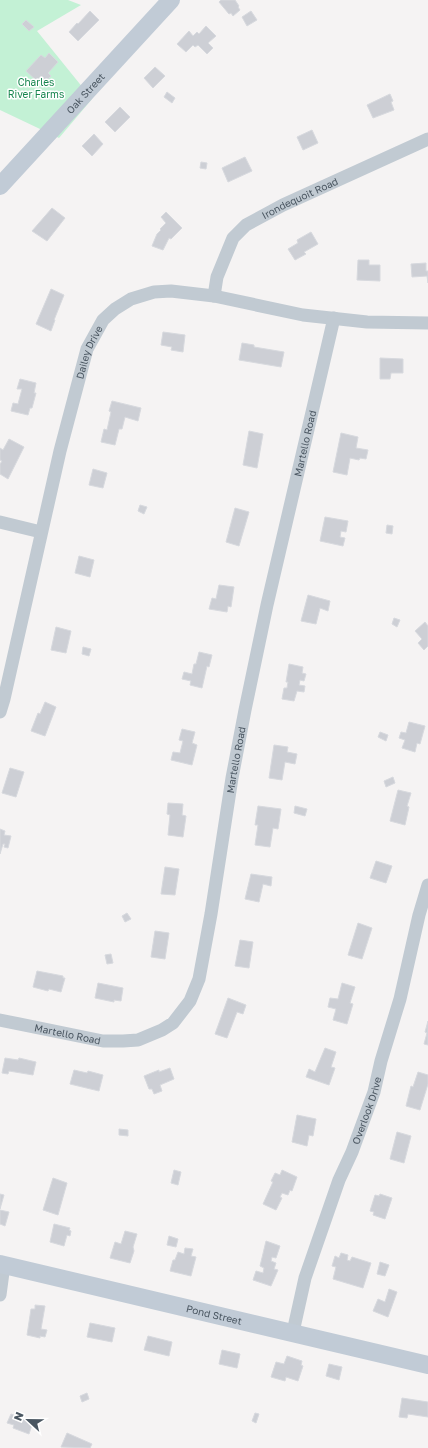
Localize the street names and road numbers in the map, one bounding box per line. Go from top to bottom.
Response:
street label: Oak Street [64,70,107,116]
street label: Irondequoit Road [260,175,340,221]
street label: Dailey Drive [73,323,105,380]
street label: Martello Road [291,409,318,478]
street label: Martello Road [224,726,248,794]
street label: Martello Road [33,1021,102,1046]
street label: Overlook Drive [349,1075,383,1146]
street label: Pond Street [185,1302,243,1327]

